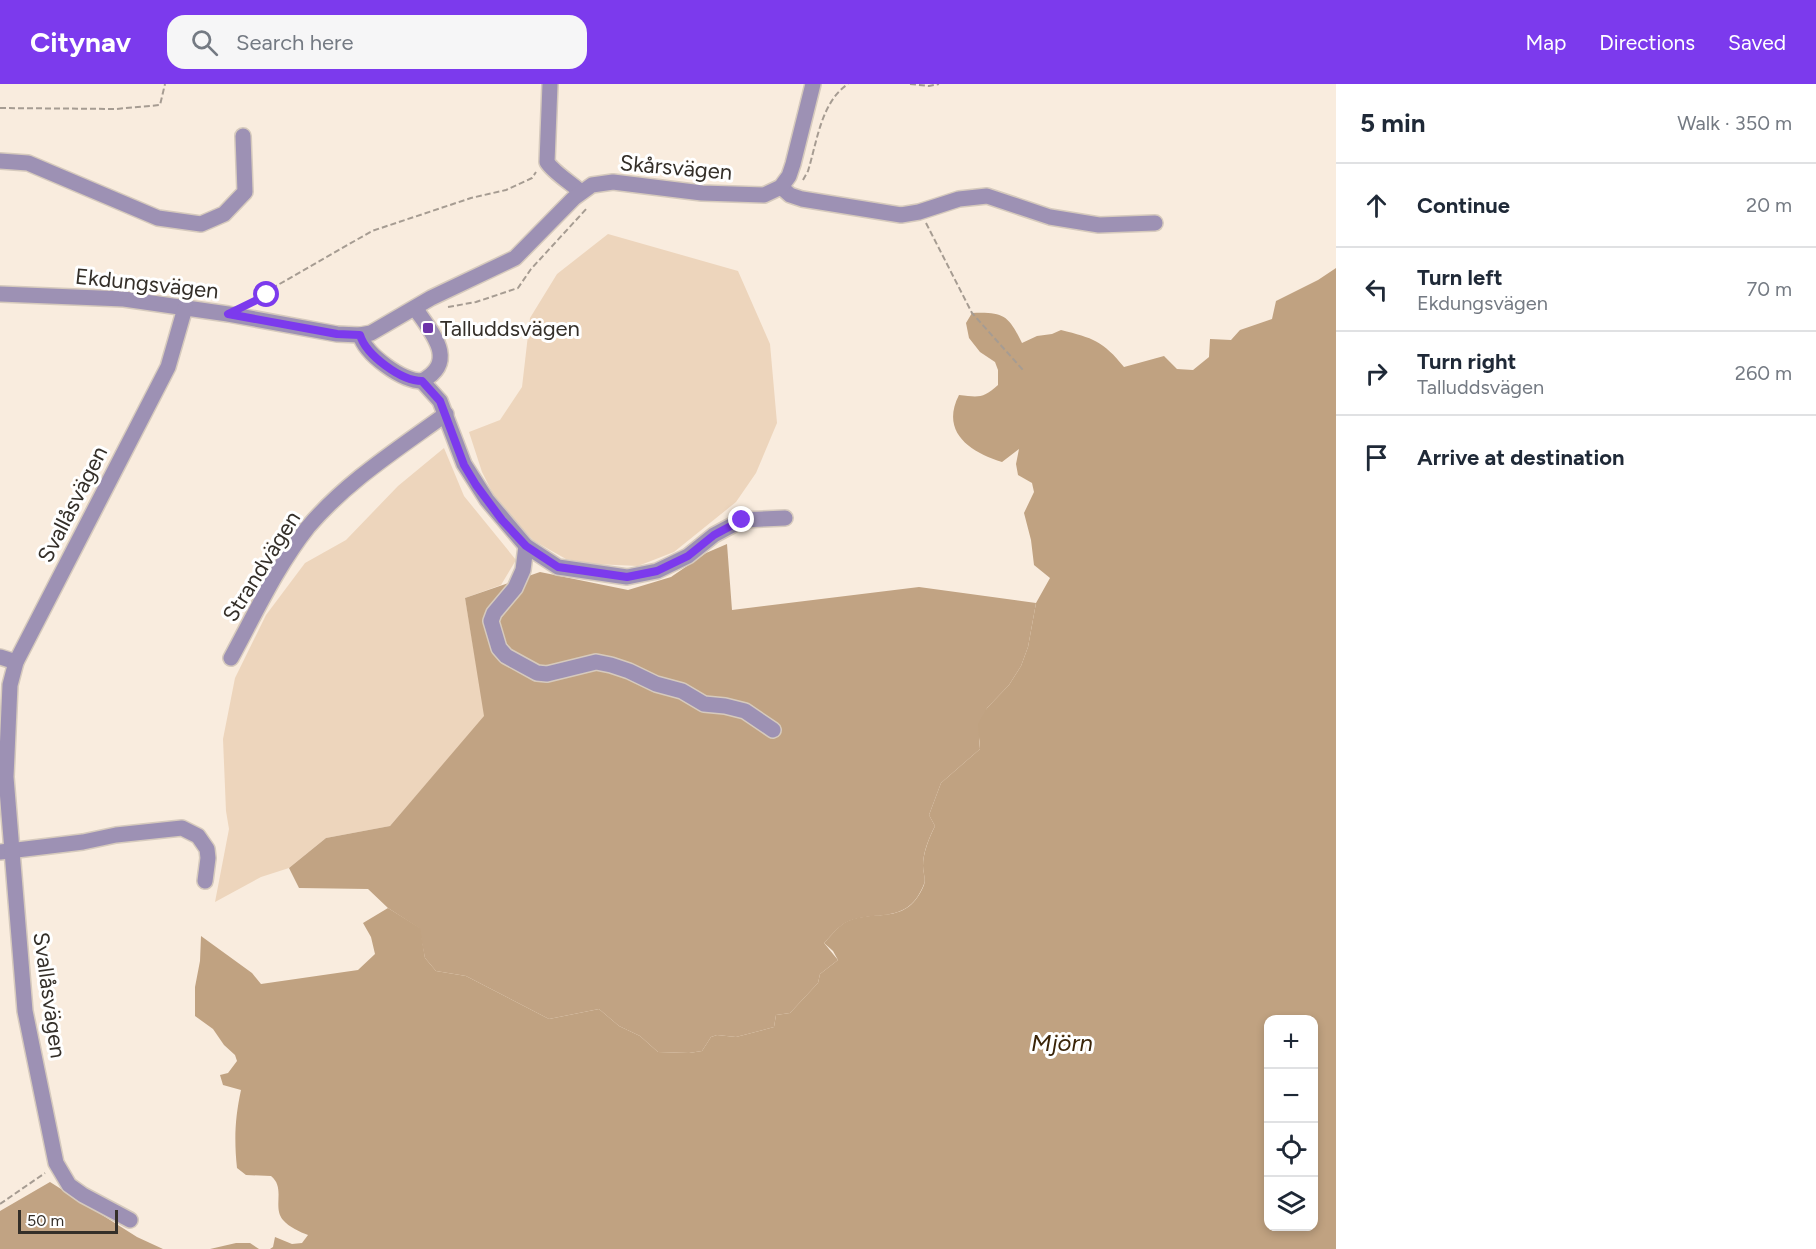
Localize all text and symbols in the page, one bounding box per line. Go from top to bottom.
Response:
search box [167,15,587,69]
text: Citynav [30,25,131,59]
icon: search [188,26,221,59]
text: Search here [236,29,354,56]
text: Map [1525,30,1566,55]
text: Directions [1599,30,1695,55]
text: Saved [1728,30,1786,55]
text: 5 min [1360,107,1426,139]
text: Walk · 350 m [1677,111,1792,135]
street label: Skårsvägen [619,149,733,186]
icon: ahead [1360,189,1393,222]
text: Continue [1417,192,1510,219]
text: 20 m [1746,193,1792,217]
street label: Ekdungsvägen [74,263,220,304]
text: Turn left [1417,264,1503,291]
icon: left [1360,273,1393,306]
text: 70 m [1746,277,1792,301]
route start [253,281,279,307]
text: Ekdungsvägen [1417,291,1548,315]
place label: Talluddsvägen [440,315,580,342]
marker: Talluddsvägen [421,321,435,335]
text: Turn right [1417,348,1516,375]
icon: right [1360,357,1393,390]
text: 260 m [1735,361,1792,385]
text: Talluddsvägen [1417,375,1544,399]
icon: arrive [1360,441,1393,474]
street label: Svallåsvägen [32,442,113,567]
text: Arrive at destination [1417,444,1625,471]
street label: Strandvägen [217,506,306,627]
route end [728,506,754,532]
street label: Svallåsvägen [27,930,72,1060]
map controls [1264,1015,1318,1231]
button: + [1264,1015,1318,1069]
water label: Mjörn [1031,1028,1093,1057]
button: − [1264,1069,1318,1123]
button: locate [1264,1123,1318,1177]
button: layers [1264,1177,1318,1231]
scale bar [18,1207,118,1234]
text: 50 m [27,1211,64,1230]

